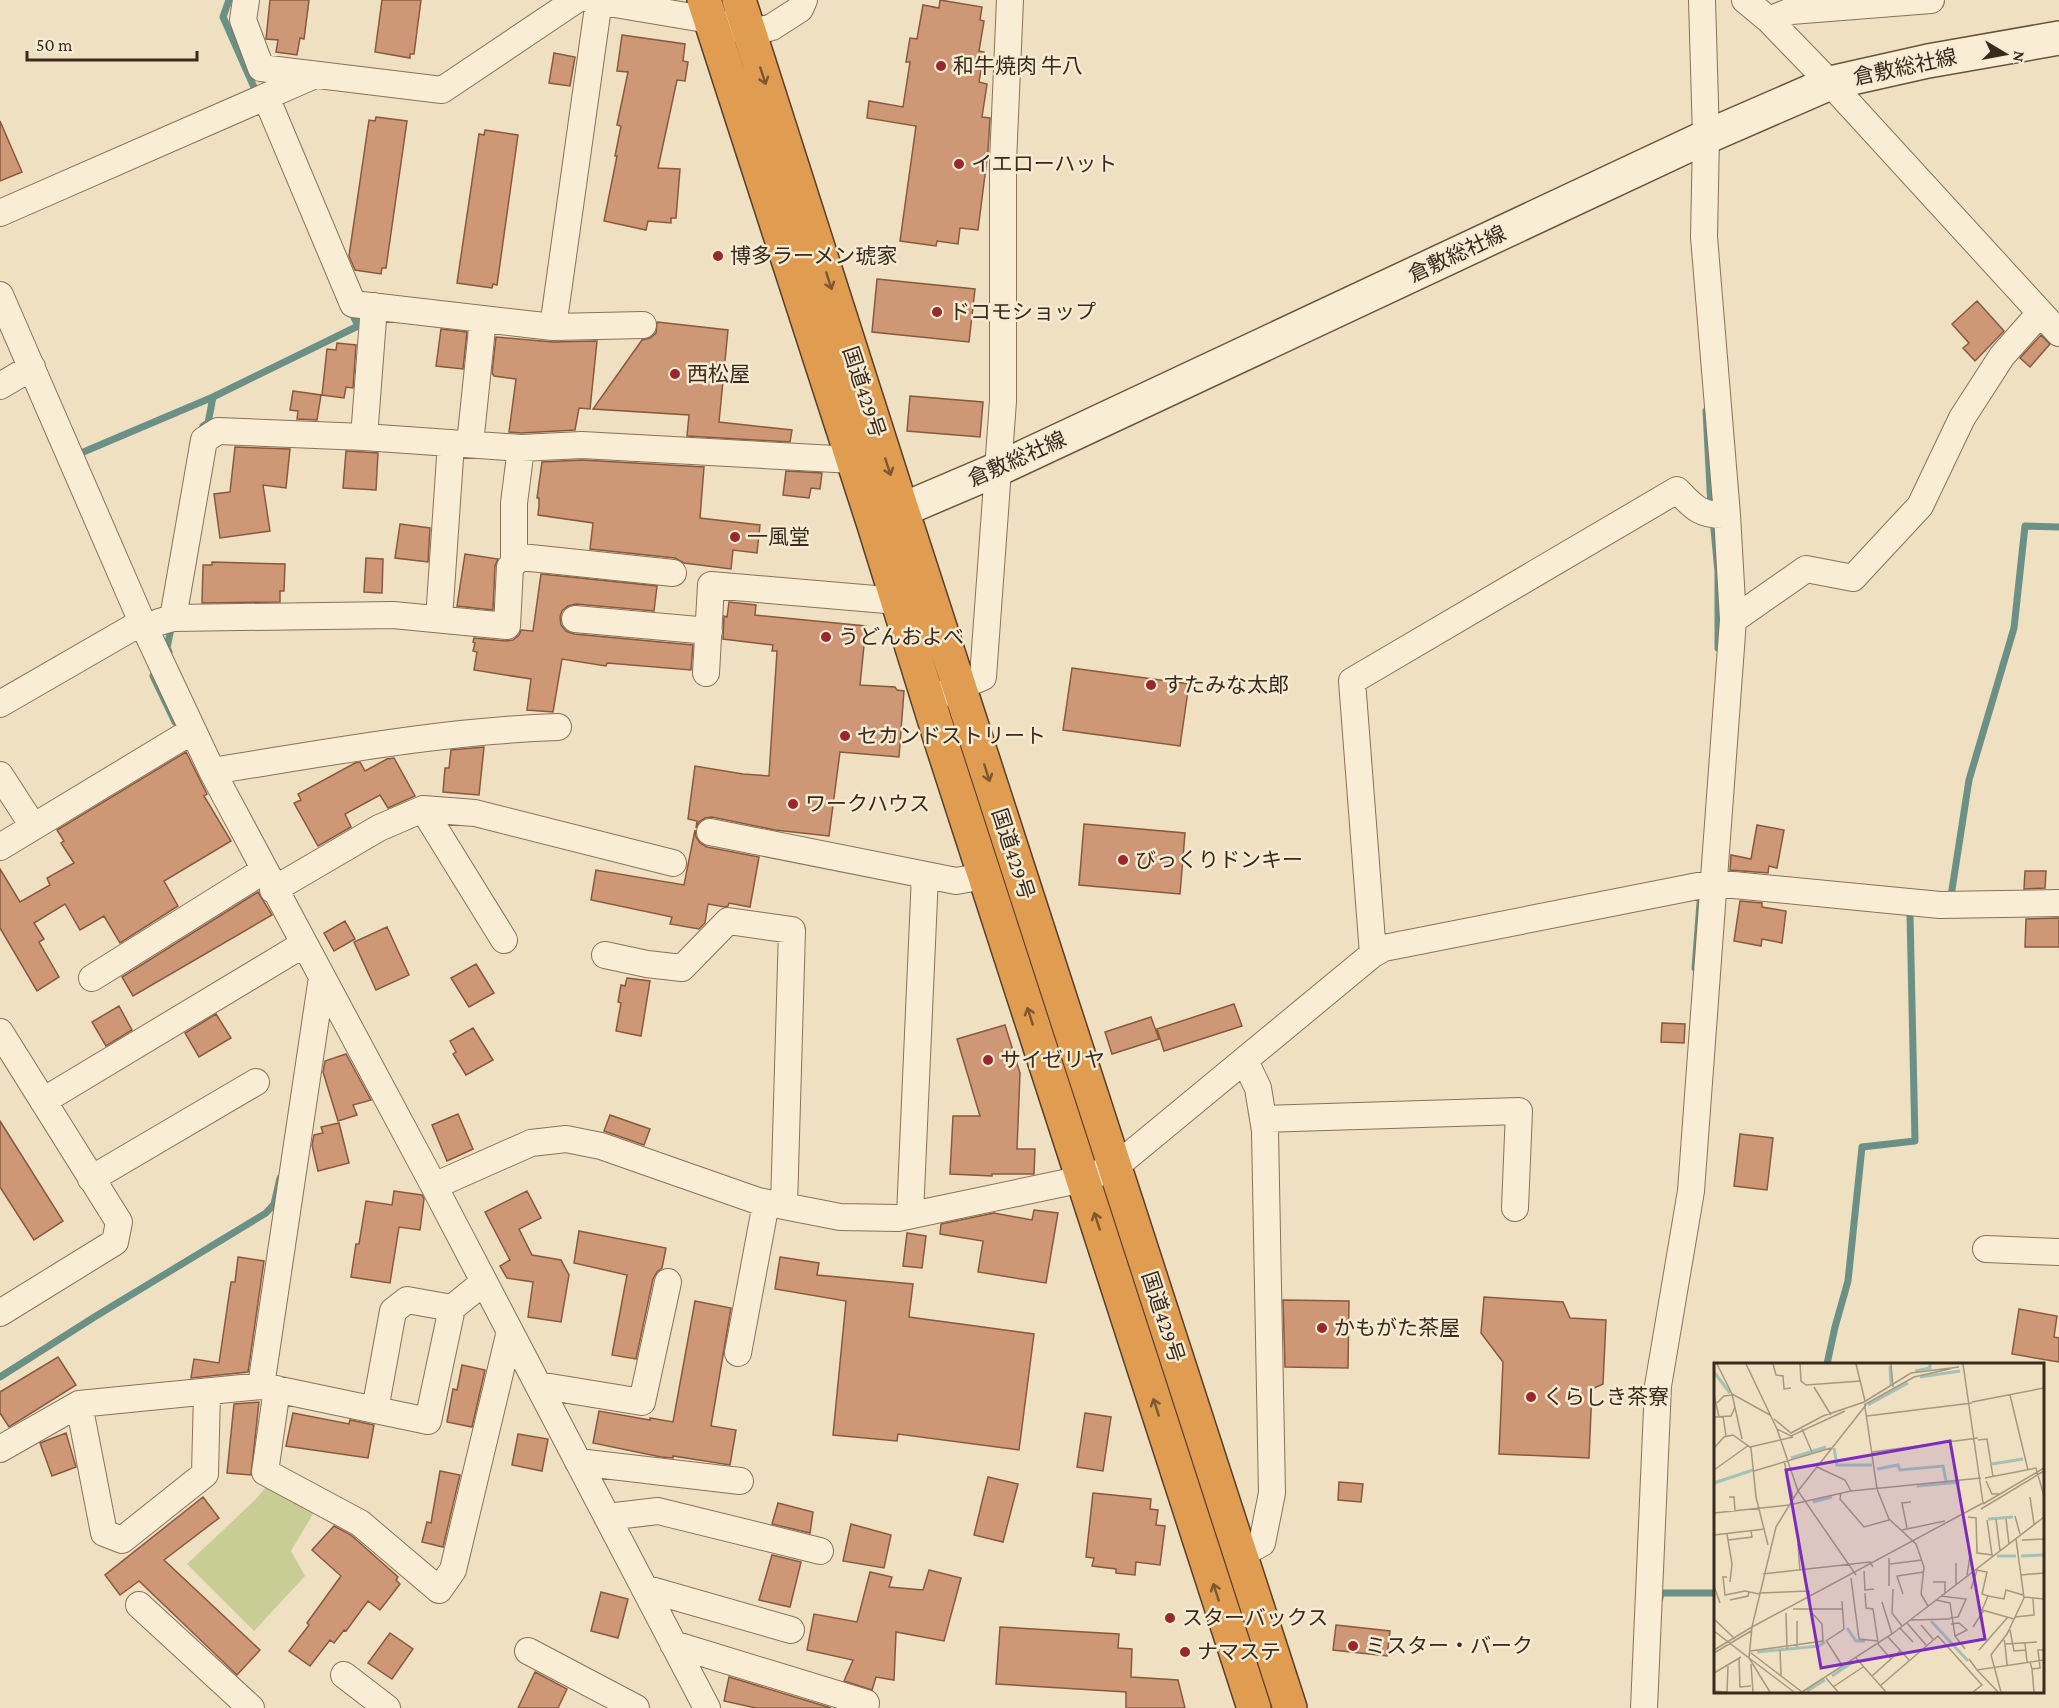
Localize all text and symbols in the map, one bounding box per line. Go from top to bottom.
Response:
scale bar [27,24,196,62]
north arrow [1975,24,2035,84]
text: 50 m [36,35,73,55]
street label: 倉敷総社線 [1851,44,1959,90]
text: N [2010,50,2029,63]
place label: 和牛焼肉 牛八 [953,54,1083,78]
marker: 和牛焼肉 牛八 [934,59,948,73]
one-way arrow [759,66,770,85]
place label: イエローハット [971,152,1117,176]
marker: イエローハット [952,157,966,171]
street label: 倉敷総社線 [1404,221,1510,287]
place label: 博多ラーメン琥家 [730,244,897,268]
marker: 博多ラーメン琥家 [711,249,725,263]
one-way arrow [824,271,835,290]
place label: ドコモショップ [949,300,1096,324]
marker: ドコモショップ [930,305,944,319]
street label: 国道429号 [838,343,890,441]
place label: 西松屋 [687,362,750,386]
marker: 西松屋 [668,367,682,381]
street label: 倉敷総社線 [964,427,1070,491]
one-way arrow [884,457,895,476]
place label: 一風堂 [747,525,810,549]
marker: 一風堂 [728,530,742,544]
place label: うどんおよべ [838,625,964,649]
marker: うどんおよべ [819,630,833,644]
place label: すたみな太郎 [1163,673,1289,697]
marker: すたみな太郎 [1144,678,1158,692]
place label: セカンドストリート [857,724,1046,748]
marker: セカンドストリート [838,729,852,743]
one-way arrow [982,763,993,782]
place label: ワークハウス [805,792,930,816]
marker: ワークハウス [786,797,800,811]
street label: 国道429号 [987,805,1039,903]
place label: びっくりドンキー [1135,848,1303,872]
marker: びっくりドンキー [1116,853,1130,867]
one-way arrow [1024,1007,1035,1026]
place label: サイゼリヤ [1000,1048,1105,1072]
marker: サイゼリヤ [981,1053,995,1067]
one-way arrow [1090,1212,1101,1231]
street label: 国道429号 [1137,1268,1189,1366]
place label: かもがた茶屋 [1334,1316,1460,1340]
marker: かもがた茶屋 [1315,1321,1329,1335]
inset map [1714,1363,2044,1693]
place label: くらしき茶寮 [1543,1385,1669,1409]
marker: くらしき茶寮 [1524,1390,1538,1404]
one-way arrow [1150,1398,1161,1417]
one-way arrow [1210,1583,1221,1602]
place label: スターバックス [1182,1606,1328,1630]
marker: スターバックス [1163,1611,1177,1625]
place label: ミスター・バーク [1365,1634,1533,1658]
marker: ミスター・バーク [1346,1639,1360,1653]
place label: ナマステ [1197,1640,1281,1664]
marker: ナマステ [1178,1645,1192,1659]

